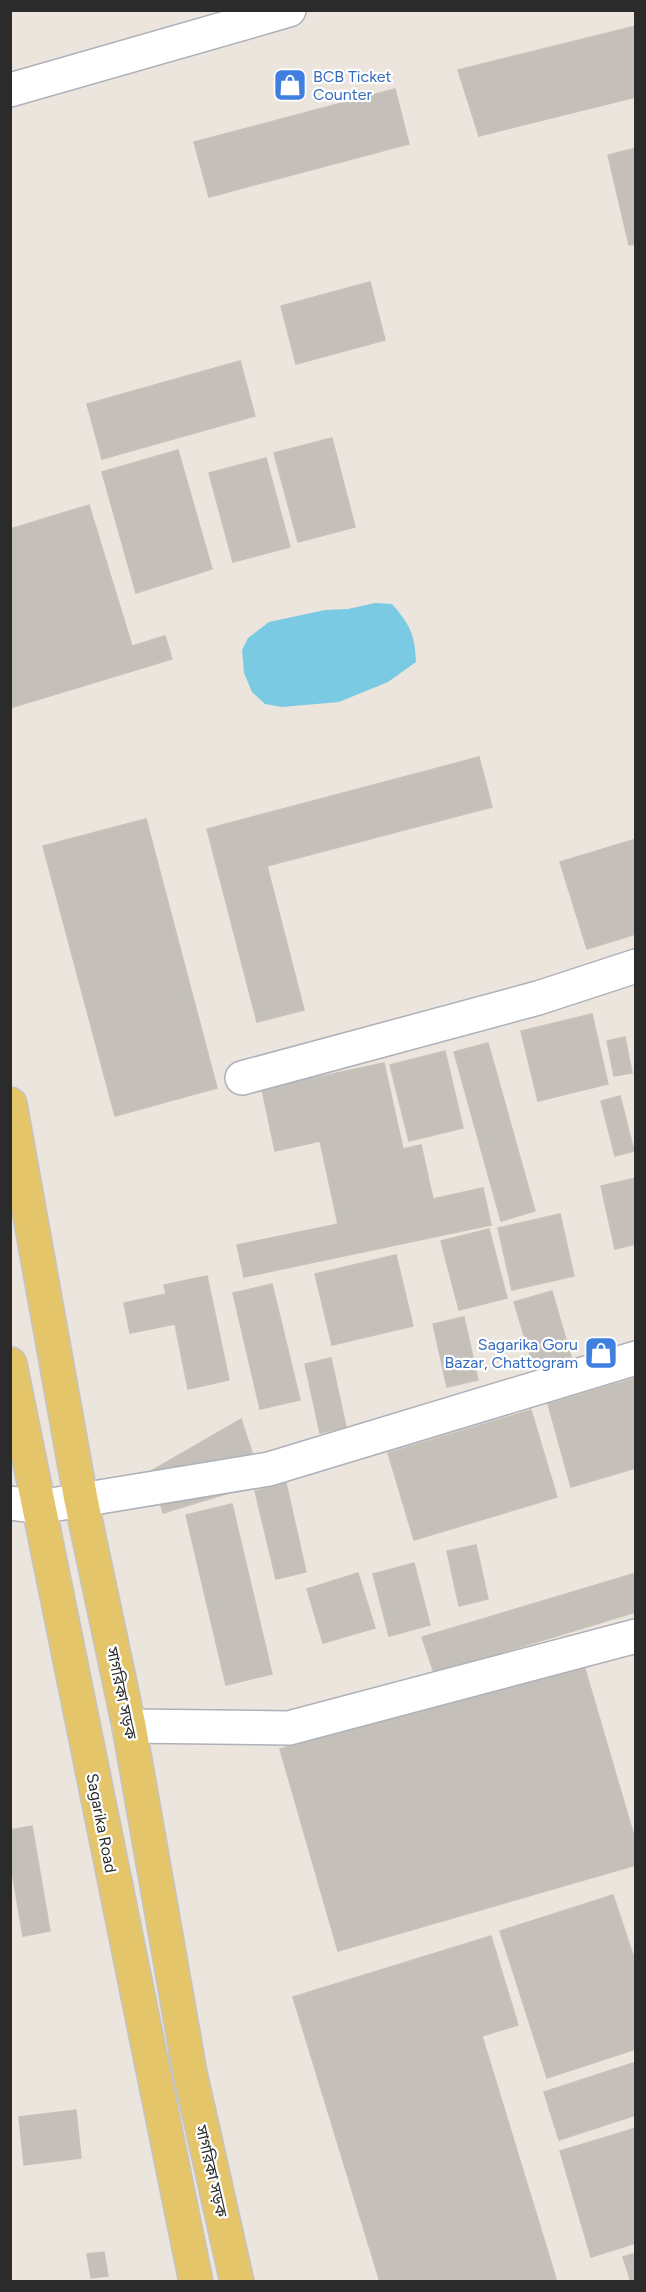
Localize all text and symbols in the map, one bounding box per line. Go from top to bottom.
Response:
shop icon: BCB Ticket Counter [272,67,308,103]
place label: BCB Ticket Counter [313,67,392,104]
place label: Sagarika Goru Bazar, Chattogram [445,1335,578,1372]
shop icon: Sagarika Goru Bazar, Chattogram [583,1335,619,1371]
street label: সাগরিকা সড়ক [102,1644,141,1742]
street label: Sagarika Road [83,1772,120,1875]
street label: সাগরিকা সড়ক [191,2122,232,2220]

